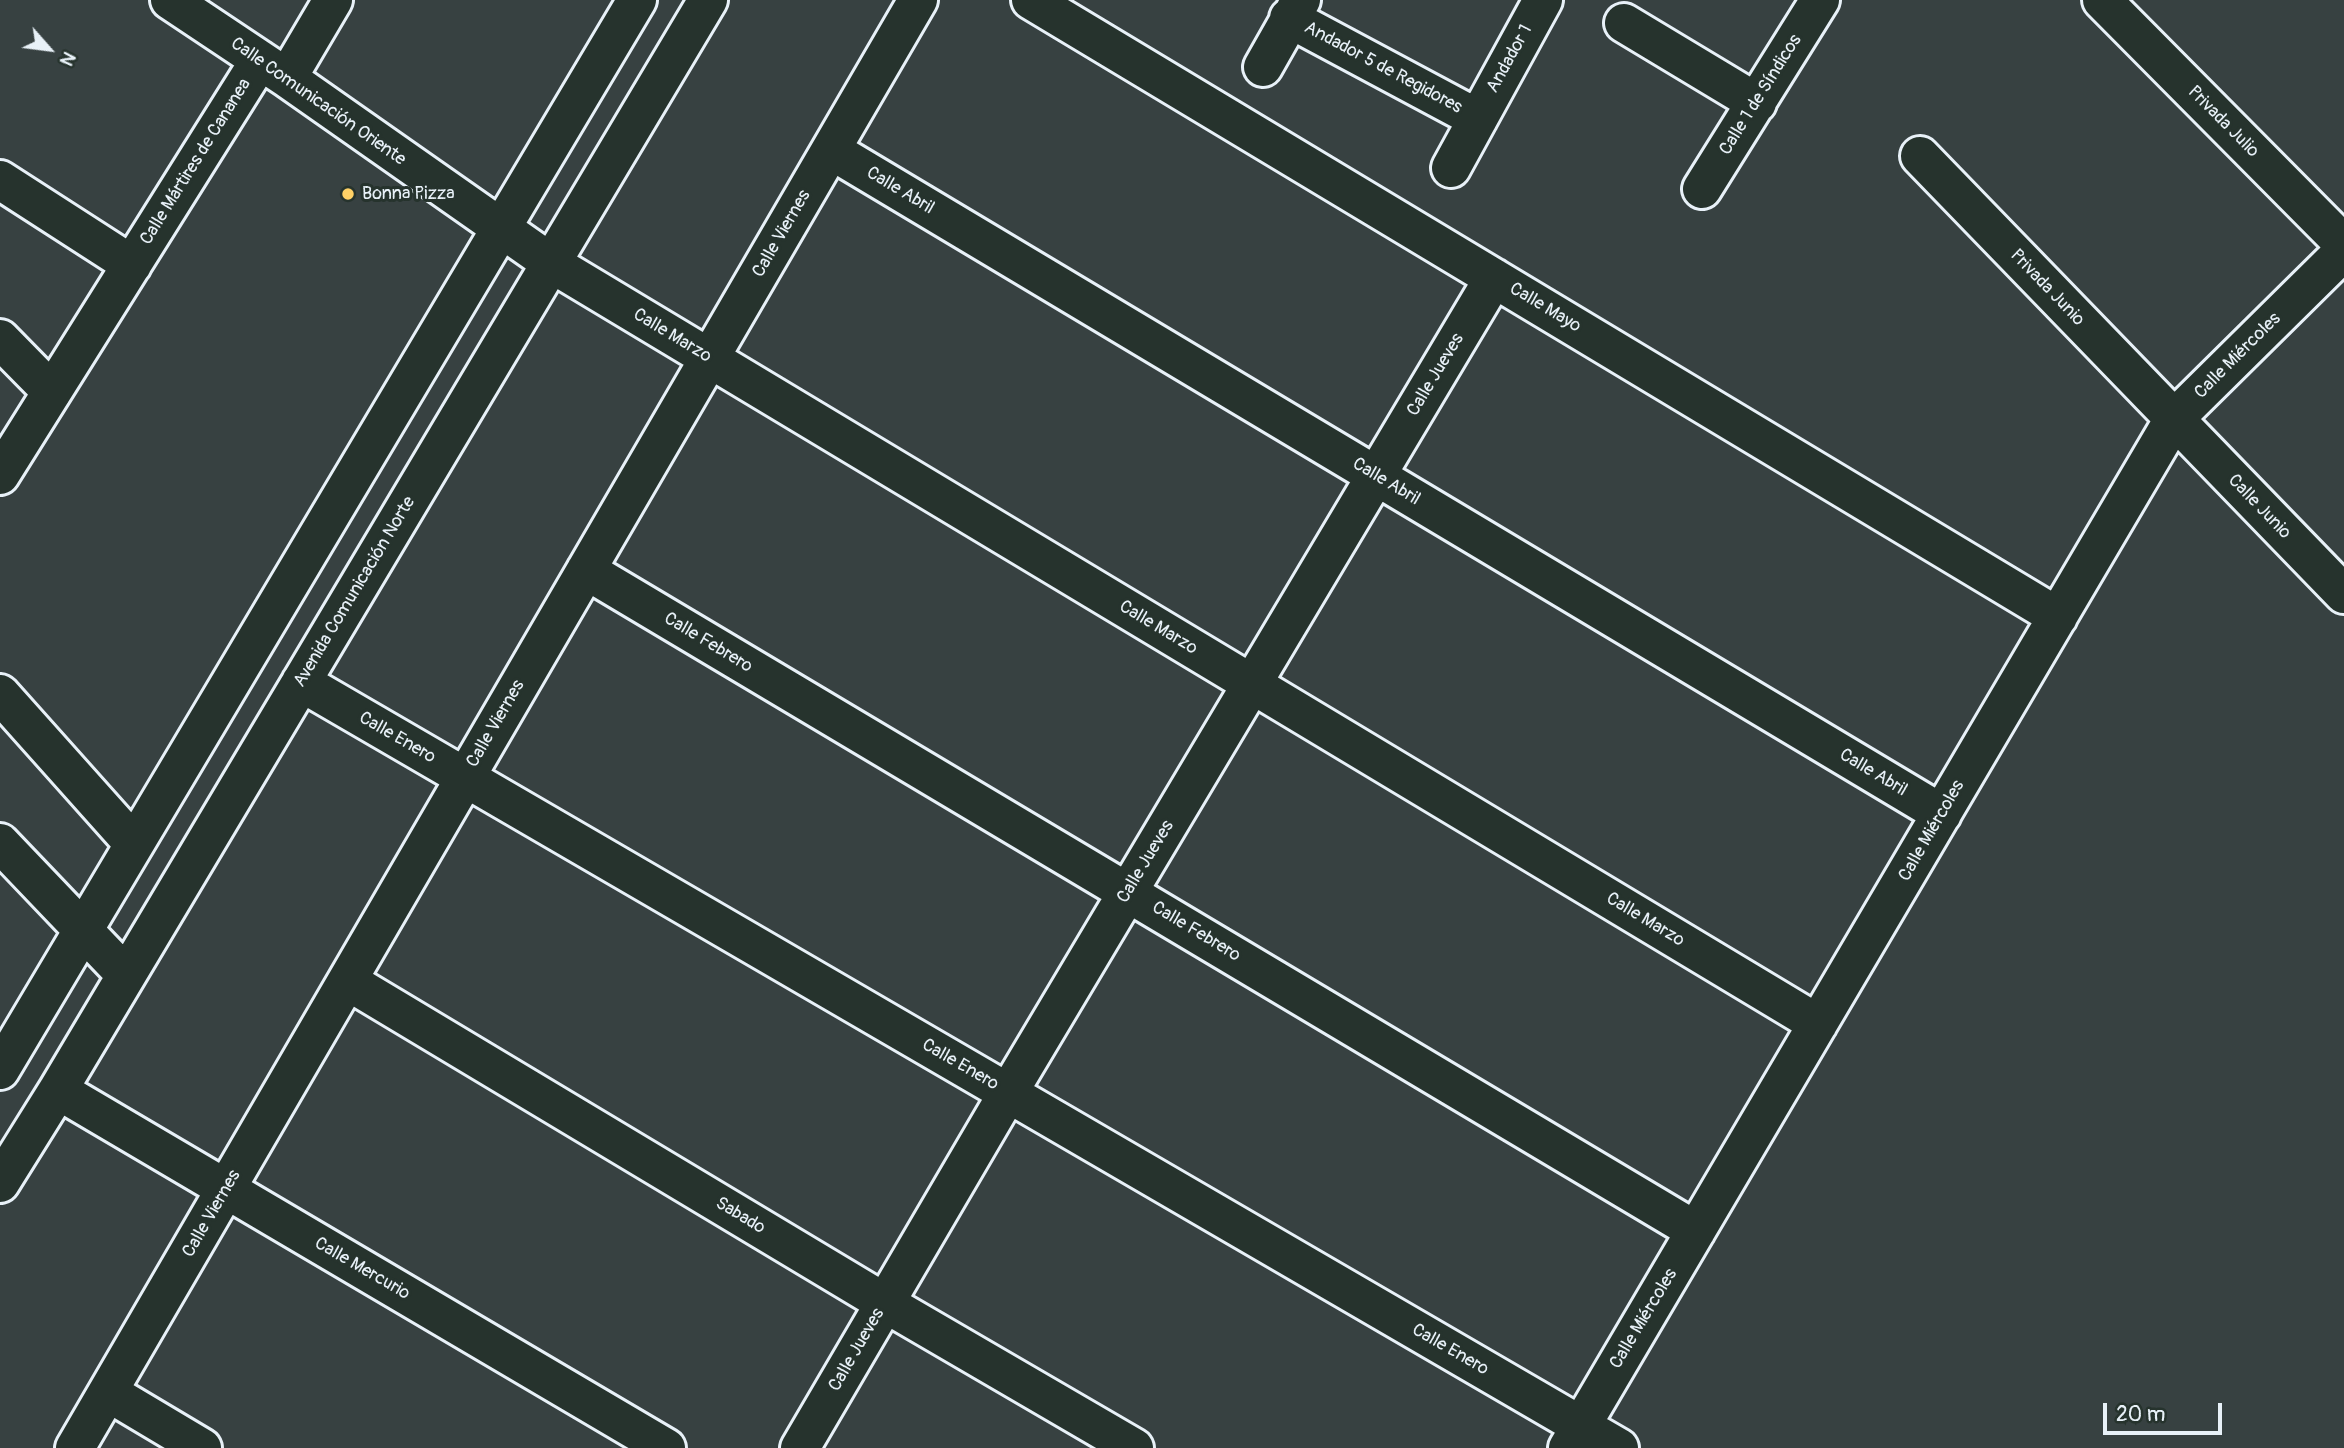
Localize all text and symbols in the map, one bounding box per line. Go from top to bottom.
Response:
north arrow [14,14,84,84]
street label: Andador 5 de Regidores [1300,17,1466,119]
street label: Andador 1 [1482,21,1538,97]
street label: Calle 1 de Síndicos [1715,31,1807,159]
street label: Calle Comunicación Oriente [226,33,410,171]
text: N [54,48,81,70]
street label: Calle Mártires de Cananea [136,75,256,249]
street label: Privada Julio [2183,82,2263,162]
street label: Calle Abril [862,162,938,220]
place label: Bonna Pizza [362,183,455,205]
marker: Bonna Pizza [340,186,356,202]
street label: Calle Viernes [748,187,816,281]
street label: Privada Junio [2005,245,2089,331]
street label: Calle Mayo [1505,278,1585,338]
street label: Calle Marzo [629,304,715,368]
street label: Calle Miércoles [2190,308,2286,404]
street label: Calle Jueves [1403,330,1469,420]
street label: Calle Abril [1348,453,1424,511]
street label: Calle Junio [2223,470,2295,544]
street label: Avenida Comunicación Norte [289,493,421,691]
street label: Calle Marzo [1115,596,1201,660]
street label: Calle Febrero [660,608,756,678]
street label: Calle Viernes [462,677,530,771]
street label: Calle Enero [355,707,439,769]
street label: Calle Abril [1835,744,1911,802]
street label: Calle Miércoles [1894,777,1970,885]
street label: Calle Jueves [1113,817,1179,907]
street label: Calle Marzo [1602,888,1688,952]
street label: Calle Febrero [1148,897,1244,967]
street label: Calle Enero [918,1034,1002,1096]
street label: Calle Viernes [178,1167,246,1261]
street label: Sabado [711,1193,769,1239]
street label: Calle Mercurio [310,1233,414,1305]
street label: Calle Miércoles [1606,1265,1682,1373]
street label: Calle Jueves [825,1305,889,1395]
street label: Calle Enero [1408,1319,1492,1381]
scale bar [2106,1388,2225,1432]
text: 20 m [2116,1401,2165,1428]

